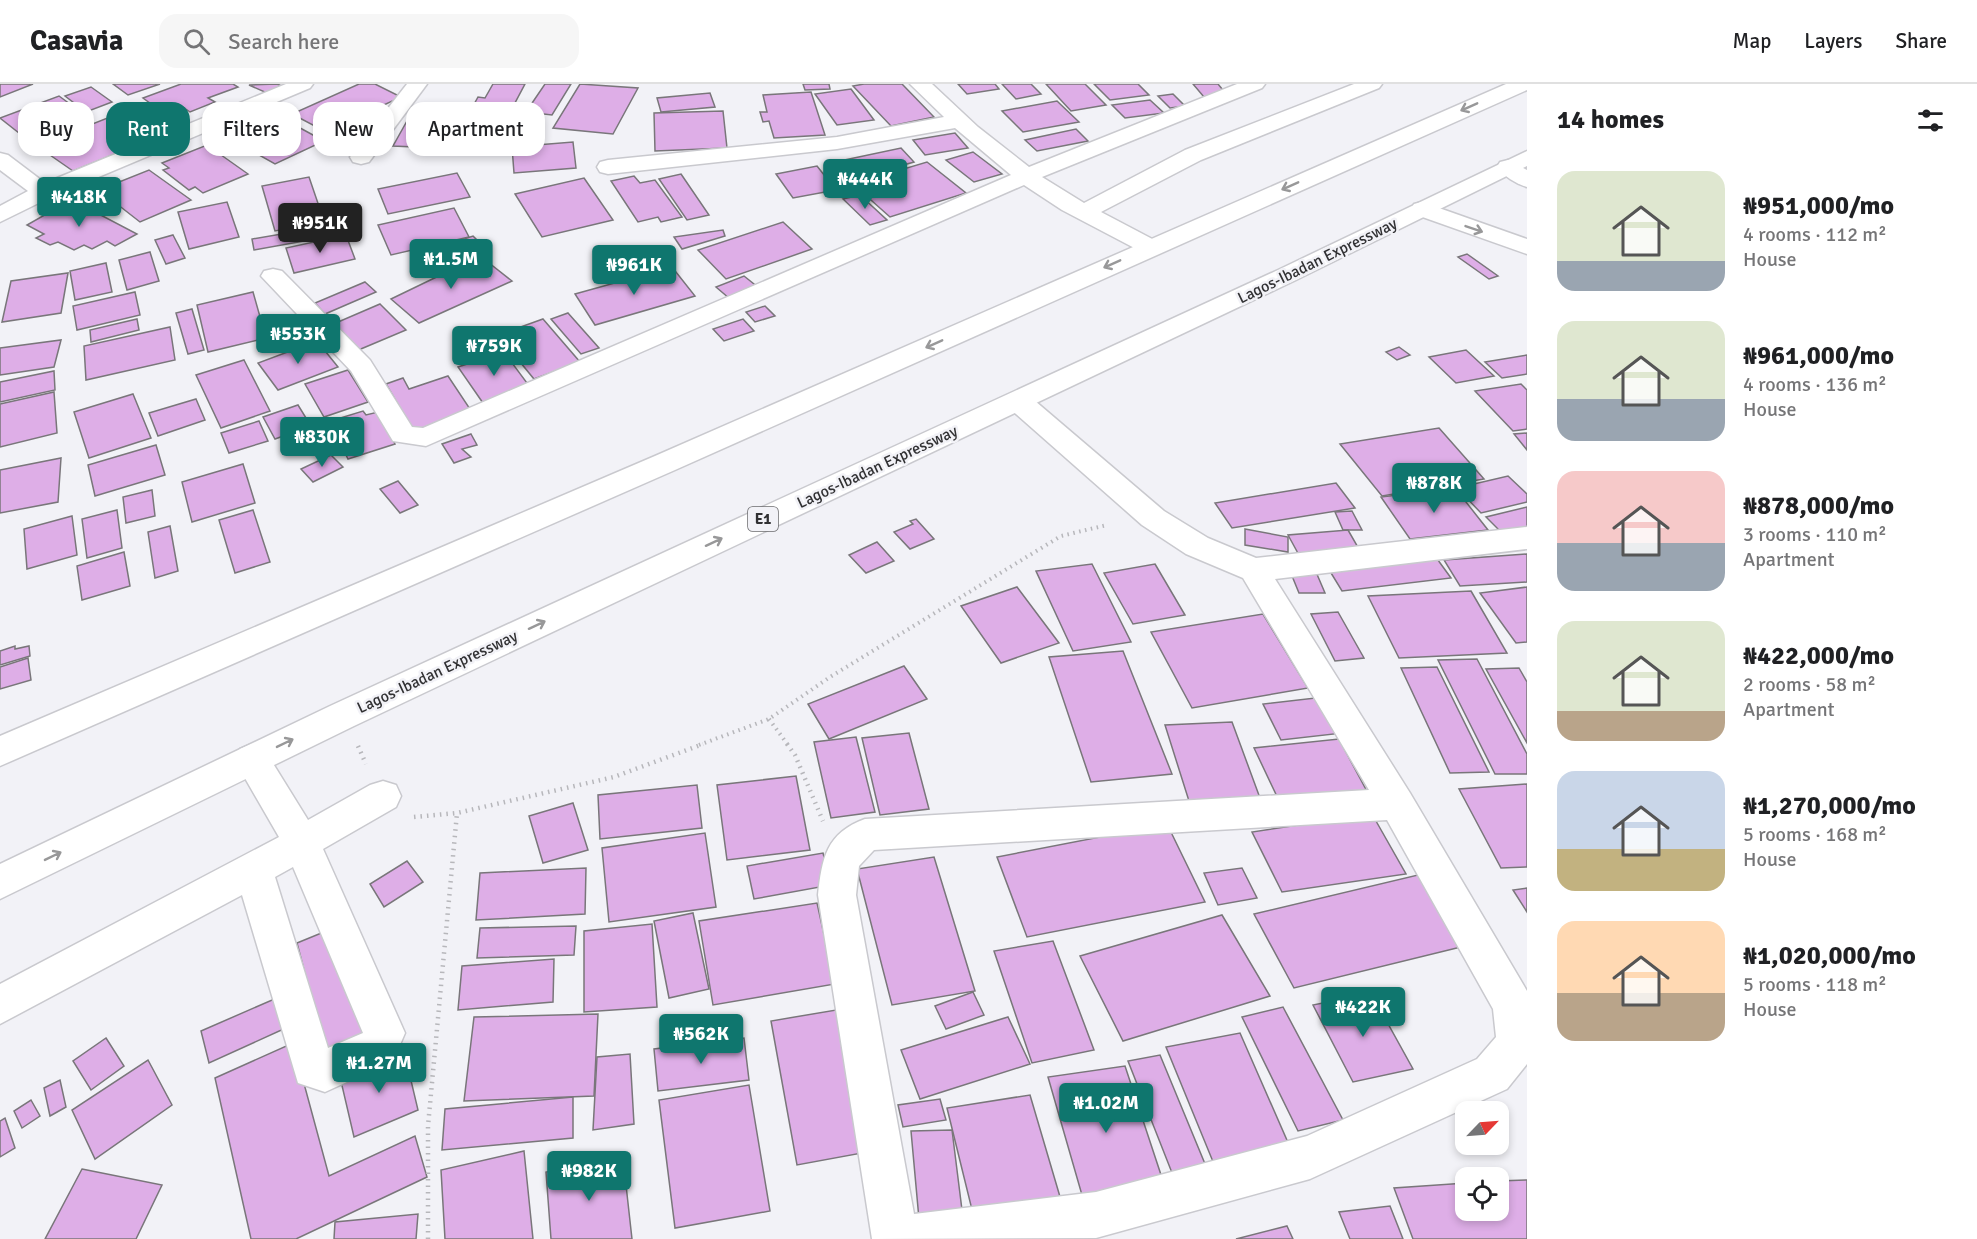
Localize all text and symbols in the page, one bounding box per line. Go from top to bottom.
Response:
search box [159,14,579,68]
text: Casavia [30,24,123,58]
icon: search [180,25,213,58]
text: Search here [228,28,339,55]
text: Map [1733,28,1771,54]
text: Layers [1804,28,1862,54]
text: Share [1895,28,1947,54]
chip: Buy [18,102,94,156]
chip: Rent [106,102,190,156]
chip: Filters [202,102,301,156]
chip: New [313,102,394,156]
chip: Apartment [406,102,545,156]
one-way arrow [1460,103,1478,114]
text: 14 homes [1557,104,1664,136]
icon: filters [1914,104,1947,137]
pin: ₦444K [823,159,907,210]
text: ₦444K [837,166,893,191]
pin: ₦418K [37,177,121,228]
one-way arrow [1282,180,1300,192]
text: ₦418K [51,184,107,209]
text: ₦951,000/mo [1743,190,1894,222]
icon: home [1605,195,1677,267]
pin: ₦951K [278,203,362,254]
text: ₦951K [292,210,348,235]
street label: Lagos-Ibadan Expressway [1234,213,1401,308]
text: 4 rooms · 112 m² [1743,222,1887,247]
one-way arrow [1464,225,1483,236]
pin: ₦1.5M [409,239,493,290]
pin: ₦961K [592,245,676,296]
text: ₦1.5M [424,246,478,271]
text: House [1743,247,1797,272]
text: ₦961K [606,252,662,277]
one-way arrow [1103,259,1121,270]
pin: ₦553K [256,314,340,365]
text: ₦553K [270,321,326,346]
pin: ₦759K [452,326,536,377]
text: ₦759K [466,333,522,358]
one-way arrow [925,338,943,350]
text: ₦961,000/mo [1743,340,1894,372]
icon: home [1605,345,1677,417]
text: 4 rooms · 136 m² [1743,372,1887,397]
text: House [1743,397,1797,422]
pin: ₦830K [280,417,364,468]
street label: Lagos-Ibadan Expressway [794,421,961,513]
text: ₦830K [294,424,350,449]
pin: ₦878K [1392,463,1476,514]
text: ₦878K [1406,470,1462,495]
text: ₦878,000/mo [1743,490,1894,522]
icon: home [1605,495,1677,567]
road number: E1 [748,507,778,531]
text: 3 rooms · 110 m² [1743,522,1887,547]
one-way arrow [704,536,722,548]
text: Apartment [1743,547,1835,572]
one-way arrow [528,618,546,630]
street label: Lagos-Ibadan Expressway [354,626,521,718]
text: ₦422,000/mo [1743,640,1894,672]
icon: home [1605,645,1677,717]
text: 2 rooms · 58 m² [1743,672,1876,697]
text: Apartment [1743,697,1835,722]
one-way arrow [275,737,293,749]
text: ₦1,270,000/mo [1743,790,1916,822]
icon: home [1605,795,1677,867]
text: 5 rooms · 168 m² [1743,822,1887,847]
text: House [1743,847,1797,872]
one-way arrow [43,850,61,862]
text: ₦1,020,000/mo [1743,940,1916,972]
icon: home [1605,945,1677,1017]
text: 5 rooms · 118 m² [1743,972,1887,997]
pin: ₦422K [1321,987,1405,1038]
text: ₦422K [1335,994,1391,1019]
text: House [1743,997,1797,1022]
pin: ₦562K [659,1014,743,1065]
text: ₦562K [673,1021,729,1046]
pin: ₦1.27M [330,1043,428,1094]
text: ₦1.27M [346,1050,412,1075]
pin: ₦1.02M [1057,1083,1155,1134]
text: ₦1.02M [1073,1090,1139,1115]
north arrow [1455,1101,1509,1155]
map controls [1455,1101,1509,1221]
pin: ₦982K [547,1151,631,1202]
text: ₦982K [561,1158,617,1183]
button: locate [1455,1167,1509,1221]

